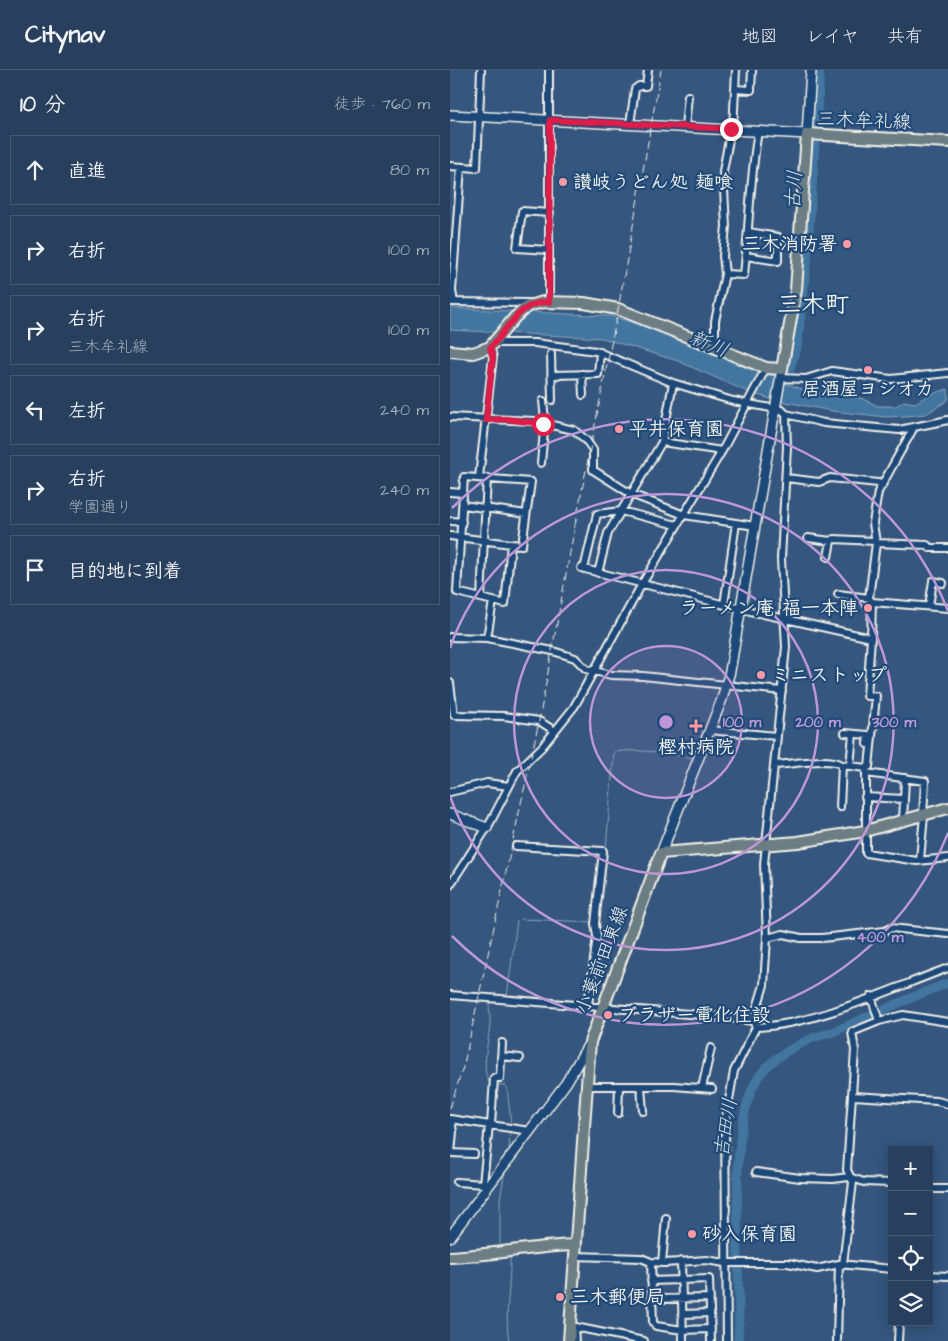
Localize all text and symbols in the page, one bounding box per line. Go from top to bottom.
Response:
text: Citynav [25,18,105,52]
text: 地図 [742,24,778,49]
text: レイヤ [806,24,859,49]
text: 共有 [887,24,923,49]
text: 10 分 [20,90,65,119]
text: 徒歩 · 760 m [334,93,430,115]
street label: 三木牟礼線 [816,106,912,136]
route end [720,118,743,141]
icon: ahead [21,156,49,184]
text: 直進 [68,158,106,185]
text: 80 m [390,159,429,181]
place label: 讃岐うどん処 麺喰 [573,169,733,196]
water label: 古川 [779,169,809,211]
marker: 讃岐うどん処 麺喰 [557,176,569,188]
place label: 三木消防署 [742,231,837,258]
icon: right [21,236,49,264]
text: 右折 [68,238,106,265]
marker: 三木消防署 [841,238,853,250]
text: 100 m [388,239,429,261]
district label: 三木町 [777,288,849,322]
text: 右折 [68,306,106,333]
icon: right [21,316,49,344]
text: 100 m [388,319,429,341]
water label: 新川 [685,323,733,365]
text: 三木牟礼線 [68,336,148,358]
marker: 居酒屋ヨシオカ [862,364,874,376]
place label: 居酒屋ヨシオカ [802,376,934,403]
icon: left [21,396,49,424]
text: 左折 [68,398,106,425]
text: 240 m [380,399,429,421]
route start [532,413,555,436]
place label: 平井保育園 [629,416,724,443]
marker: 平井保育園 [613,423,625,435]
text: 右折 [68,466,106,493]
icon: right [21,476,49,504]
text: 240 m [380,479,429,501]
text: 学園通り [68,496,132,518]
icon: arrive [21,556,49,584]
text: 目的地に到着 [68,558,182,585]
place label: ラーメン庵 福一本陣 [679,595,858,622]
marker: ラーメン庵 福一本陣 [862,602,874,614]
place label: ミニストップ [771,662,887,689]
marker: ミニストップ [755,669,767,681]
text: 100 m [723,712,762,733]
text: 200 m [794,712,841,733]
text: 300 m [871,712,916,733]
centre of rings [657,713,675,731]
marker: 樫村病院 [689,719,703,733]
place label: 樫村病院 [658,734,734,761]
street label: 小蓑前田東線 [569,902,635,1018]
text: 400 m [857,927,904,948]
place label: ブラザー電化住設 [618,1002,771,1029]
marker: ブラザー電化住設 [602,1009,614,1021]
water label: 吉田川 [707,1096,745,1160]
map controls [888,1146,933,1326]
button: + [888,1146,933,1191]
button: − [888,1191,933,1236]
place label: 砂入保育園 [702,1221,797,1248]
marker: 砂入保育園 [686,1228,698,1240]
button: locate [888,1236,933,1281]
button: layers [888,1281,933,1326]
place label: 三木郵便局 [570,1284,665,1311]
marker: 三木郵便局 [554,1291,566,1303]

